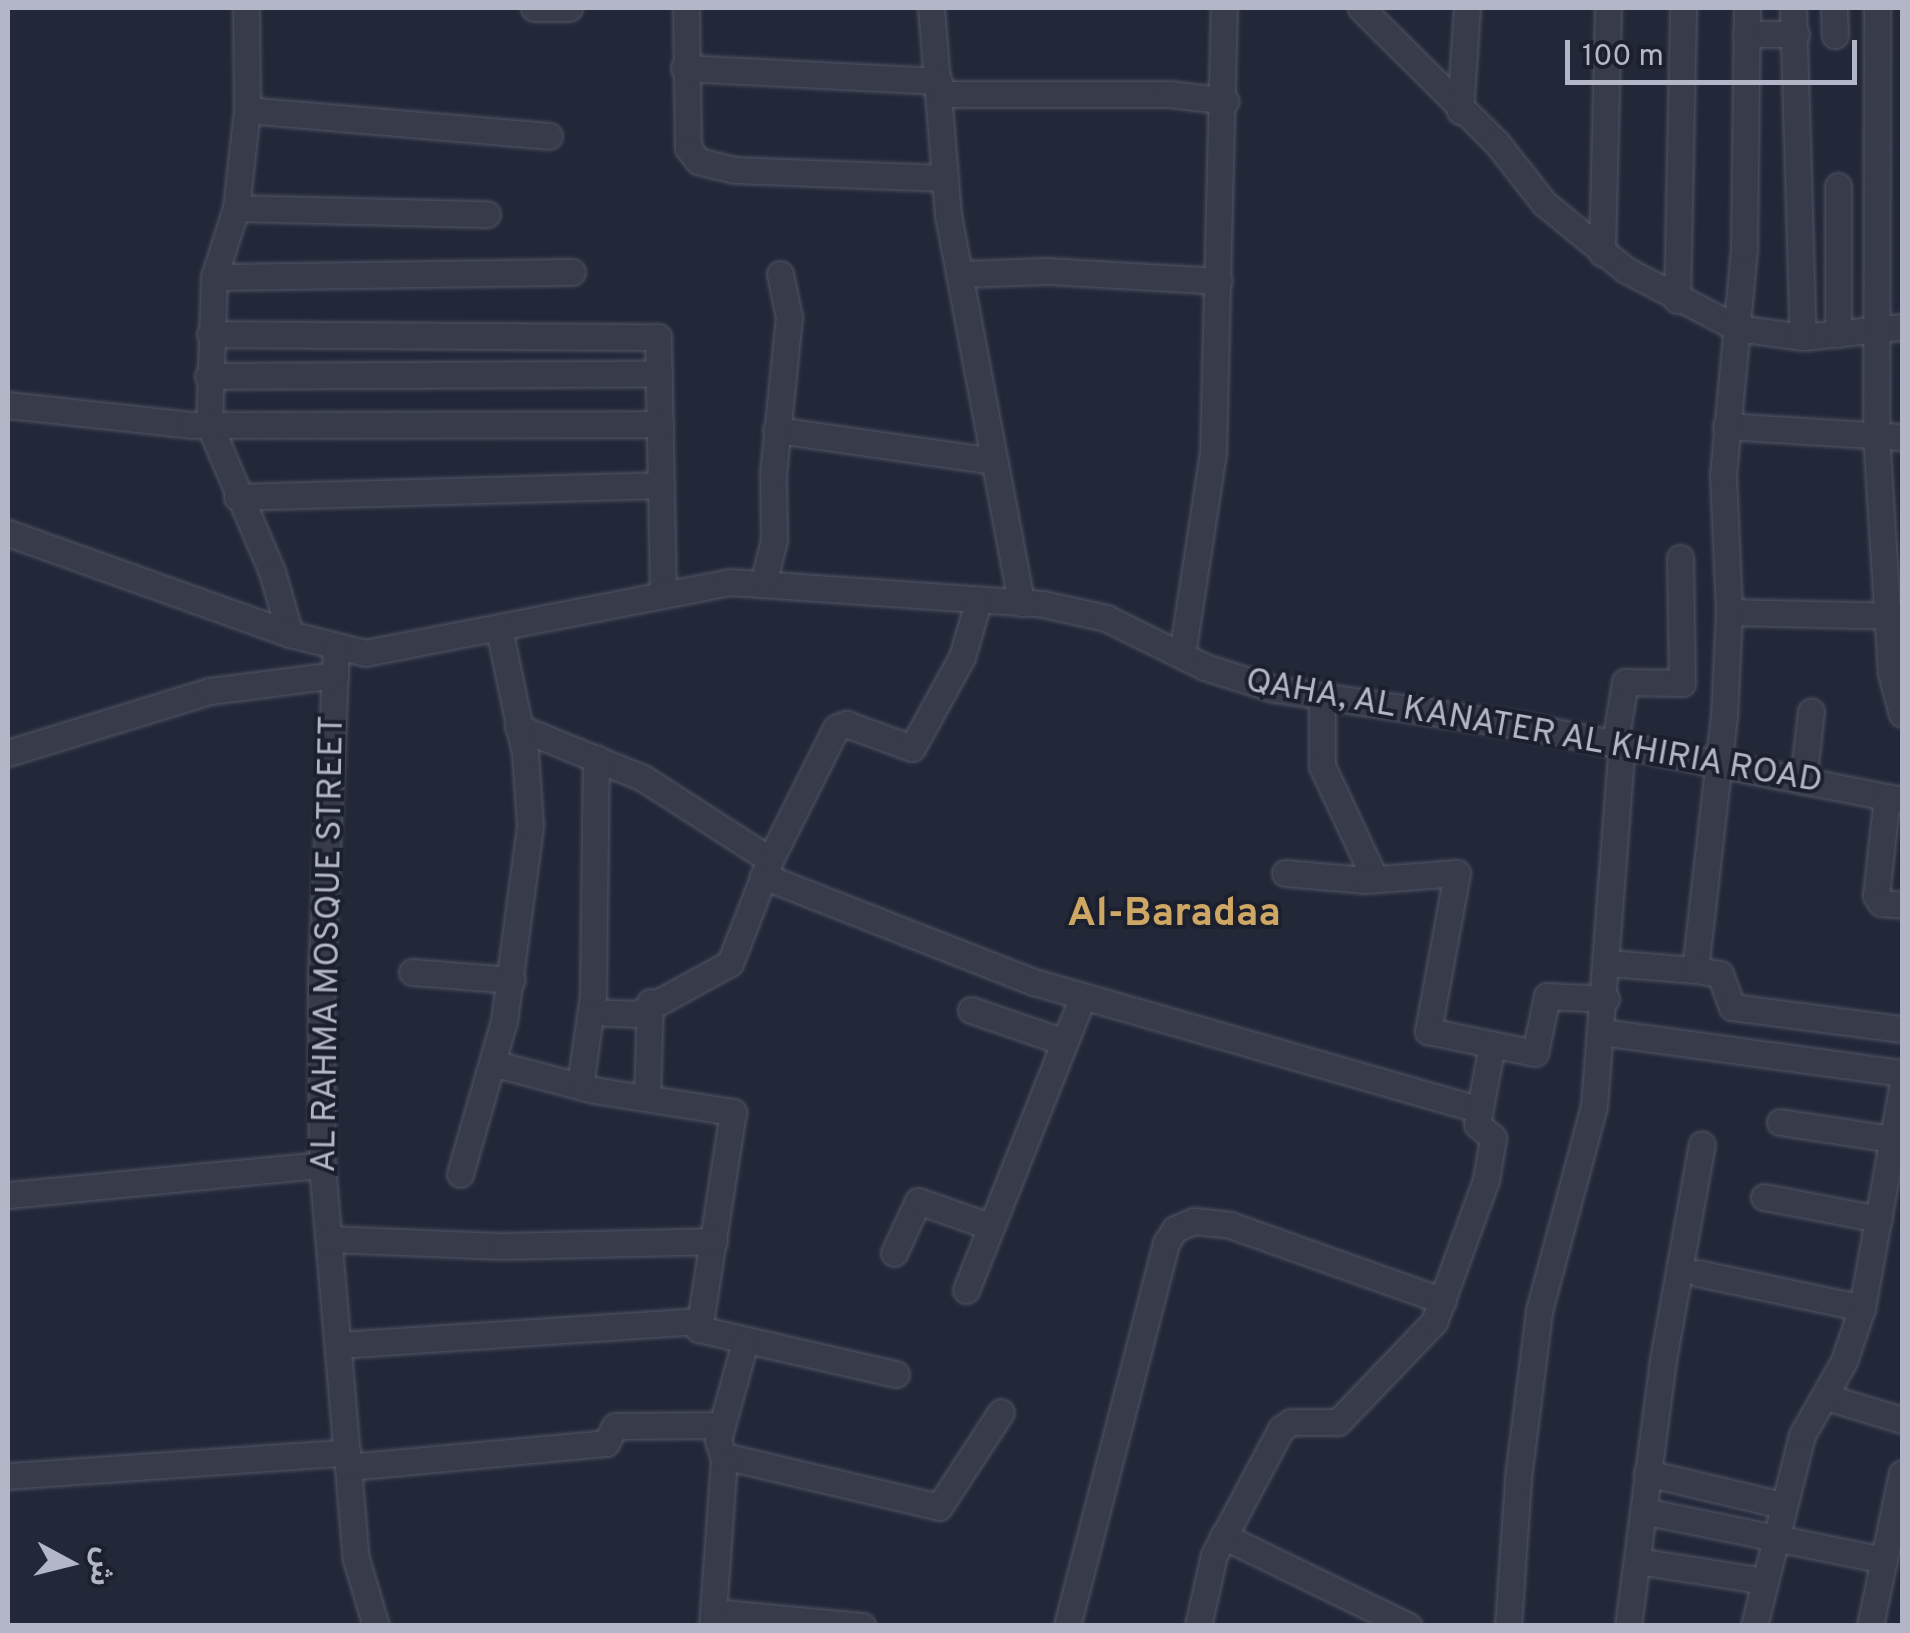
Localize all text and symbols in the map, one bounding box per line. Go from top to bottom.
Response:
scale bar [1570,20,1862,82]
text: 100 m [1582,39,1664,76]
street label: QAHA, AL KANATER AL KHIRIA ROAD [1240,660,1828,804]
street label: AL RAHMA MOSQUE STREET [304,714,354,1174]
district label: Al-Baradaa [1067,891,1281,939]
north arrow [20,1513,120,1613]
text: ش [80,1545,120,1588]

